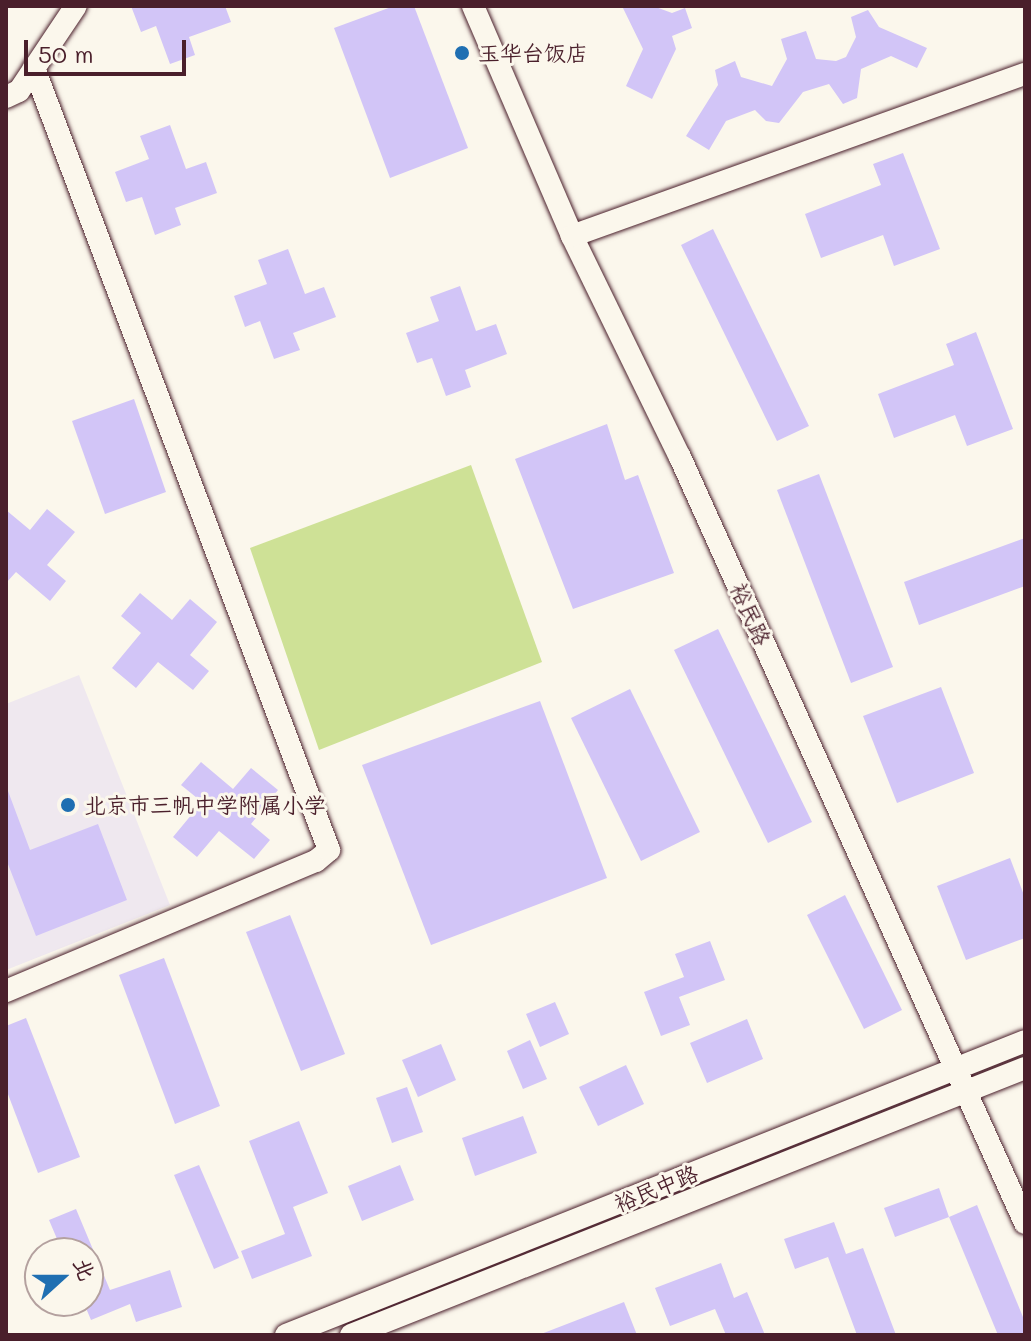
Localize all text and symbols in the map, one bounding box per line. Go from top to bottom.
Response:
scale bar [28,24,190,74]
text: 50 m [38,38,94,69]
place label: 玉华台饭店 [478,40,588,66]
marker: 玉华台饭店 [453,44,471,62]
street label: 裕民路 [726,578,776,650]
place label: 北京市三帆中学附属小学 [84,792,326,818]
marker: 北京市三帆中学附属小学 [59,796,77,814]
street label: 裕民中路 [610,1159,702,1217]
north arrow [24,1237,104,1317]
text: 北 [68,1253,102,1284]

